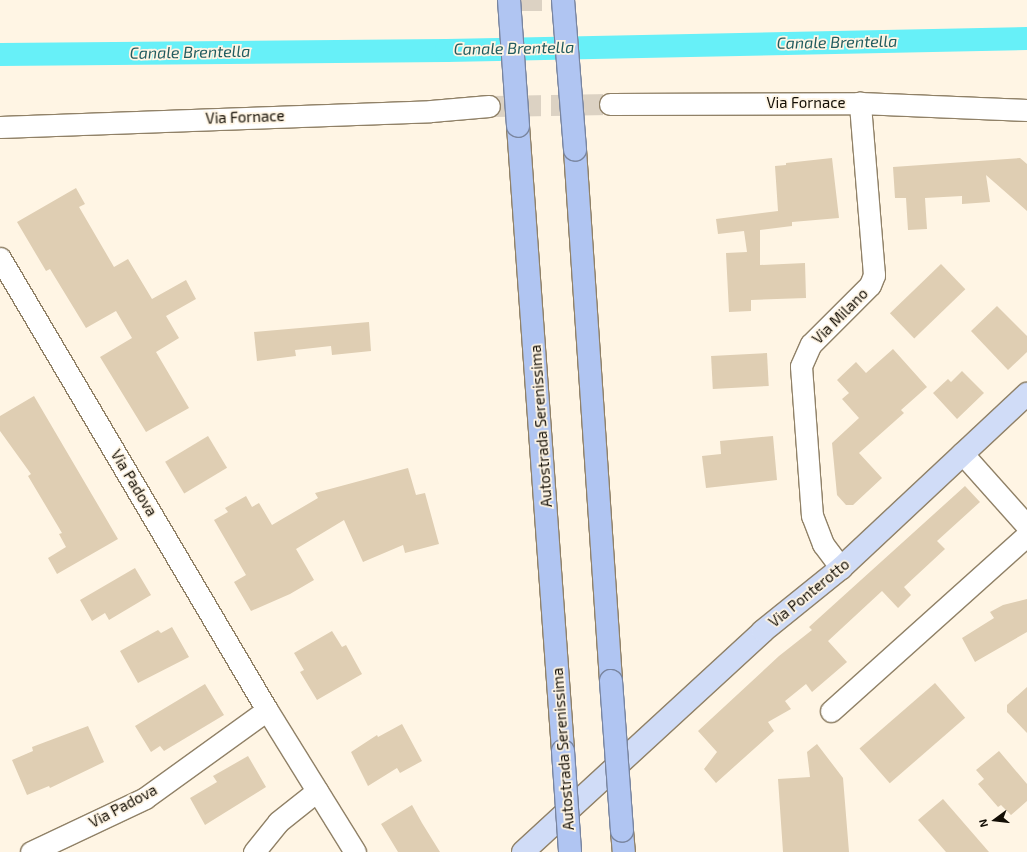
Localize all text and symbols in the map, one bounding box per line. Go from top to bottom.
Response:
water label: Canale Brentella [777,31,897,53]
water label: Canale Brentella [454,37,574,59]
water label: Canale Brentella [130,41,250,63]
street label: Via Fornace [766,94,846,112]
street label: Via Fornace [205,107,285,127]
street label: Via Milano [808,284,872,348]
street label: Autostrada Serenissima [526,344,556,508]
street label: Via Padova [107,446,161,520]
street label: Via Ponterotto [765,555,853,631]
street label: Autostrada Serenissima [548,667,578,831]
street label: Via Padova [86,781,160,831]
north arrow [975,800,1015,840]
text: N [976,818,990,829]

